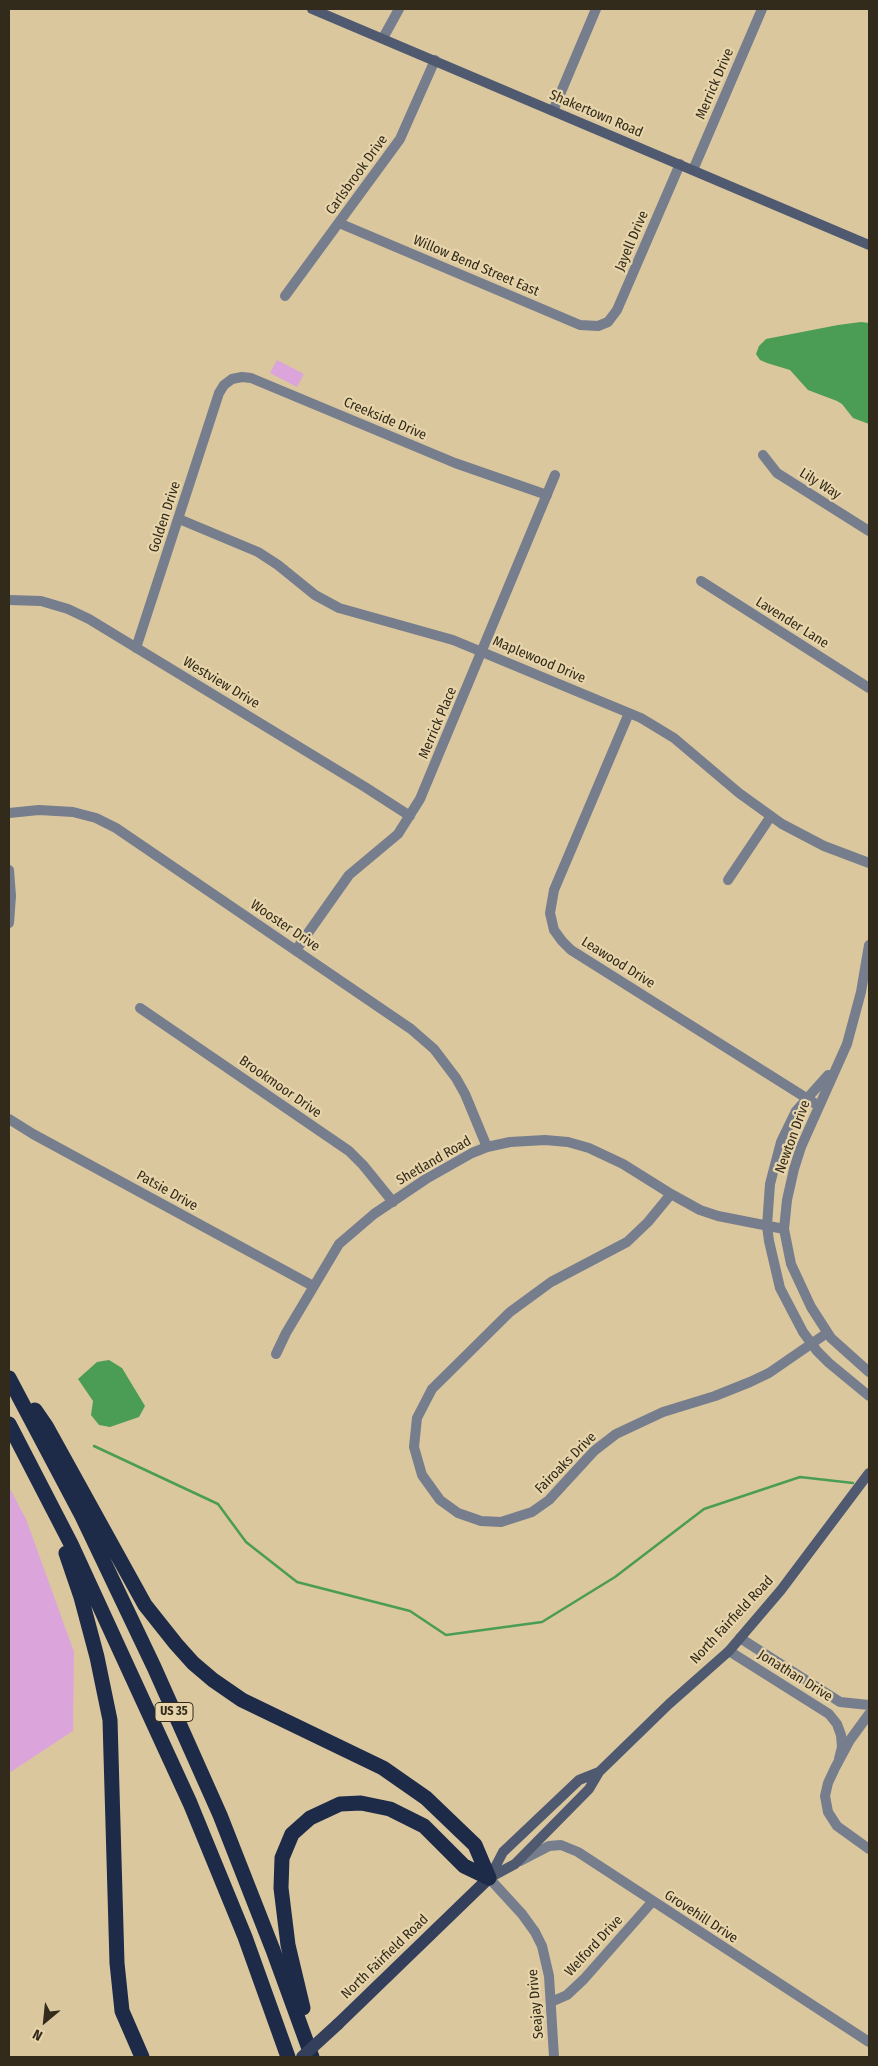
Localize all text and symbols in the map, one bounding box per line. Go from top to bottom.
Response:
street label: Merrick Drive [692,46,738,122]
street label: Shakertown Road [547,87,645,141]
street label: Carlsbrook Drive [322,132,392,218]
street label: Jayell Drive [612,208,652,274]
street label: Willow Bend Street East [410,232,542,300]
street label: Creekside Drive [341,394,429,444]
street label: Lily Way [796,465,844,503]
street label: Golden Drive [146,479,184,555]
street label: Lavender Lane [752,594,832,652]
street label: Maplewood Drive [490,633,588,687]
street label: Westview Drive [180,654,262,712]
street label: Merrick Place [415,685,461,761]
street label: Wooster Drive [247,897,323,955]
street label: Leawood Drive [578,934,658,992]
street label: Brookmoor Drive [236,1052,324,1122]
street label: Newton Drive [772,1098,814,1176]
street label: Shetland Road [394,1133,474,1189]
street label: Patsie Drive [133,1167,201,1215]
street label: Fairoaks Drive [532,1429,600,1497]
street label: North Fairfield Road [687,1572,777,1668]
street label: Jonathan Drive [755,1646,835,1706]
road number: US 35 [155,1702,193,1721]
street label: Grovehill Drive [661,1887,741,1947]
street label: North Fairfield Road [338,1911,432,2003]
street label: Welford Drive [561,1912,627,1980]
street label: Seajay Drive [525,1968,547,2040]
north arrow [20,1996,70,2046]
text: N [30,2025,45,2044]

